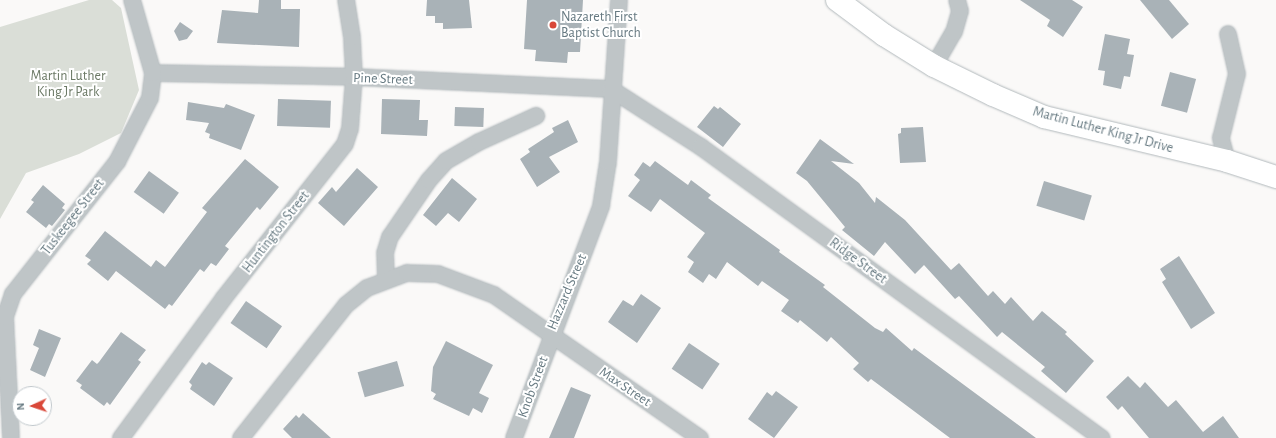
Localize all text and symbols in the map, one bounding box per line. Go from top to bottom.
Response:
place label: Nazareth First Baptist Church [561,9,641,42]
marker: Nazareth First Baptist Church [548,20,558,30]
park label: Martin Luther King Jr Park [31,68,105,100]
street label: Pine Street [353,70,413,88]
street label: Martin Luther King Jr Drive [1031,103,1175,157]
street label: Tuskeegee Street [38,176,108,258]
street label: Huntington Street [239,188,313,276]
street label: Ridge Street [826,235,890,287]
street label: Hazzard Street [544,252,590,332]
street label: Knob Street [514,354,552,420]
street label: Max Street [596,364,654,410]
north arrow [12,386,52,426]
text: N [15,402,26,411]

